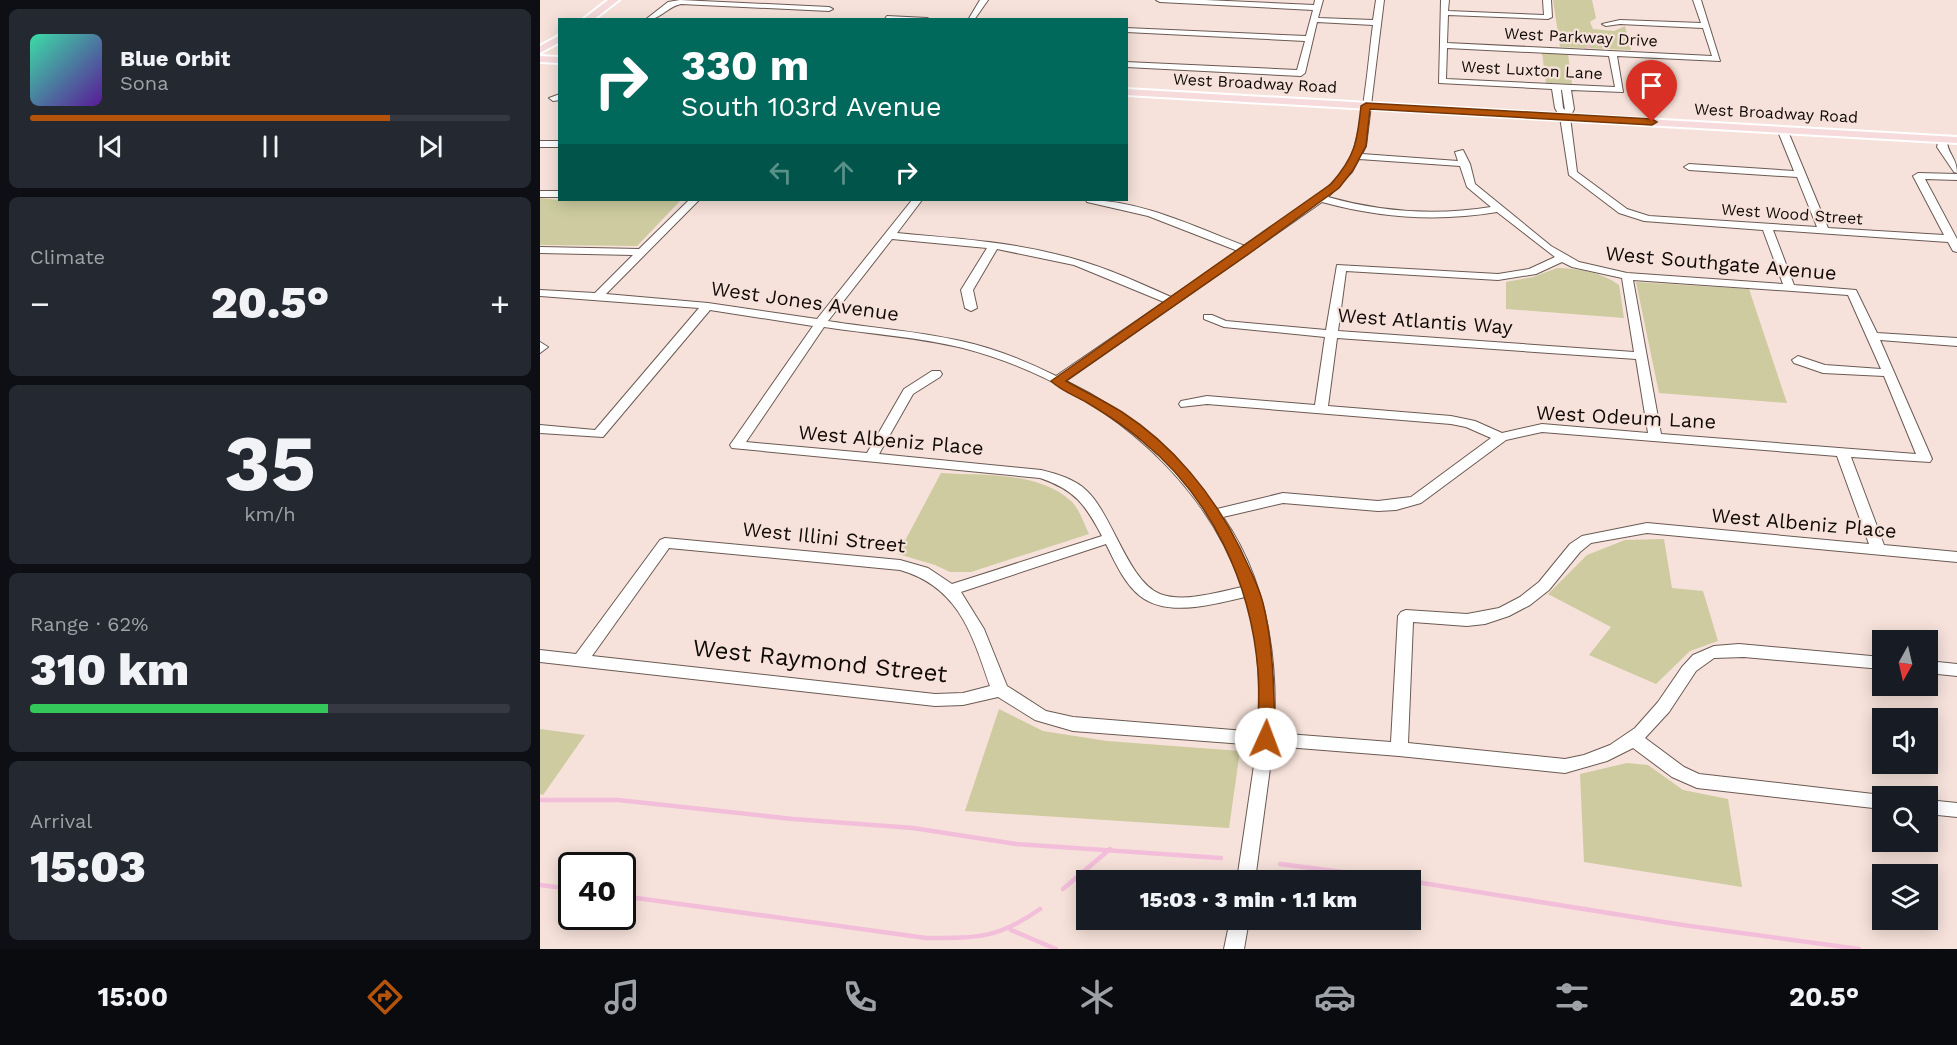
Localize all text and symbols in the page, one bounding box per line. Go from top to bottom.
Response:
street label: West Parkway Drive [1504,23,1658,51]
text: 330 m [681,41,809,90]
icon: right [582,42,660,120]
text: Blue Orbit [120,46,230,71]
street label: West Luxton Lane [1461,57,1603,83]
pin [1626,60,1677,122]
street label: West Broadway Road [1172,69,1338,97]
icon: arrive [1635,69,1668,102]
text: Sona [120,71,169,95]
text: South 103rd Avenue [681,91,942,123]
street label: West Broadway Road [1693,99,1859,127]
icon: previous [94,130,127,163]
icon: pause [254,130,287,163]
icon: next [414,130,447,163]
icon: left [764,156,797,189]
icon: ahead [827,156,860,189]
icon: right [890,156,923,189]
street label: West Wood Street [1721,200,1864,228]
street label: West Southgate Avenue [1604,241,1838,285]
text: Climate [30,245,105,269]
text: 20.5° [211,276,329,329]
street label: West Jones Avenue [709,276,901,326]
text: − [30,284,50,323]
text: + [490,284,510,323]
street label: West Atlantis Way [1337,303,1514,339]
street label: West Odeum Lane [1535,400,1717,434]
text: 35 [224,417,316,509]
street label: West Albeniz Place [797,420,985,460]
text: km/h [244,502,296,526]
street label: West Albeniz Place [1710,503,1898,543]
street label: West Illini Street [741,516,907,558]
text: Range · 62% [30,612,148,636]
north arrow [1872,630,1938,696]
map controls [1872,630,1938,930]
street label: West Raymond Street [691,634,949,688]
text: 310 km [30,643,189,696]
position arrow [1234,707,1298,771]
button: sound [1872,708,1938,774]
button: search [1872,786,1938,852]
text: Arrival [30,809,92,833]
text: 15:03 [30,840,146,893]
speed limit sign: 40 [558,852,636,930]
button: layers [1872,864,1938,930]
text: 15:03 · 3 min · 1.1 km [1140,887,1357,912]
icon: directions [364,976,406,1018]
icon: music [601,976,643,1018]
icon: phone [839,976,881,1018]
icon: climate [1076,976,1118,1018]
icon: car [1314,976,1356,1018]
icon: filters [1551,976,1593,1018]
text: 15:00 [98,981,168,1013]
text: 20.5° [1789,981,1859,1013]

